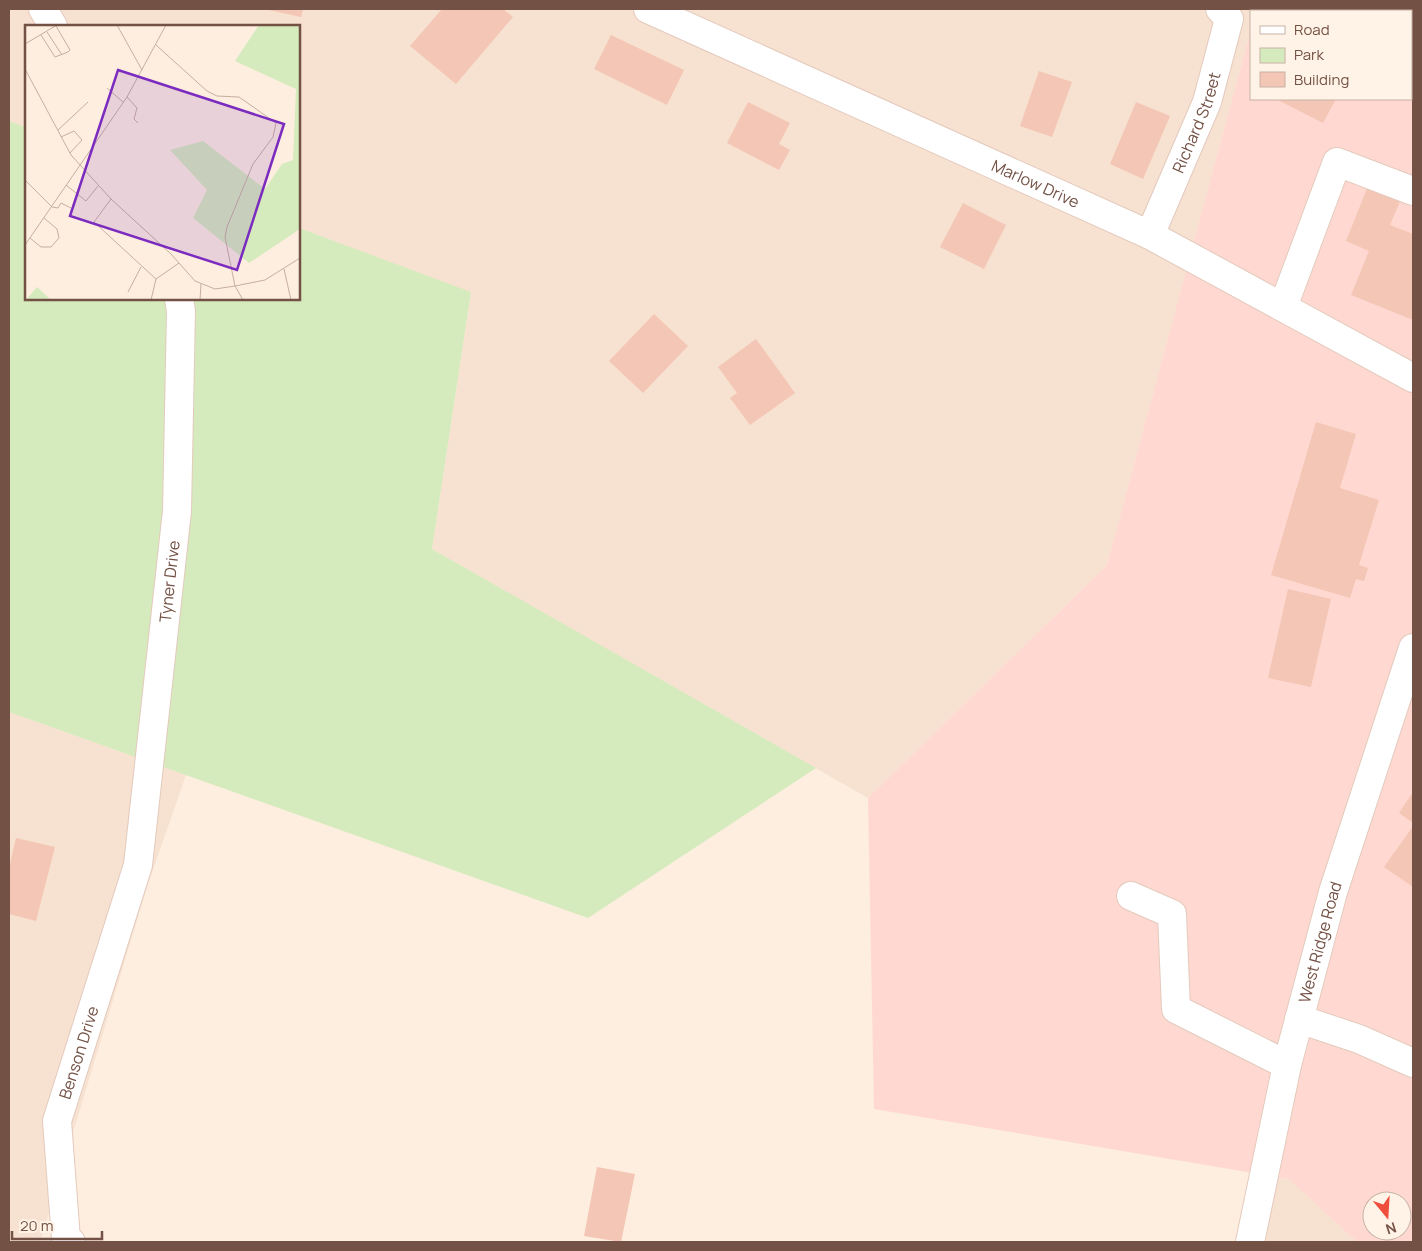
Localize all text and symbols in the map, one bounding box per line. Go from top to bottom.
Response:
legend [1250,10,1412,100]
text: Road [1294,19,1330,40]
inset map [25,25,300,300]
text: Park [1294,44,1324,65]
text: Building [1294,69,1349,90]
street label: Richard Street [1167,70,1225,176]
street label: Marlow Drive [988,154,1083,213]
street label: Tyner Drive [154,539,185,623]
street label: West Ridge Road [1293,879,1347,1005]
street label: Benson Drive [54,1003,104,1102]
north arrow [1362,1191,1412,1241]
scale bar [12,1208,102,1240]
text: 20 m [20,1215,53,1236]
text: N [1383,1218,1399,1239]

